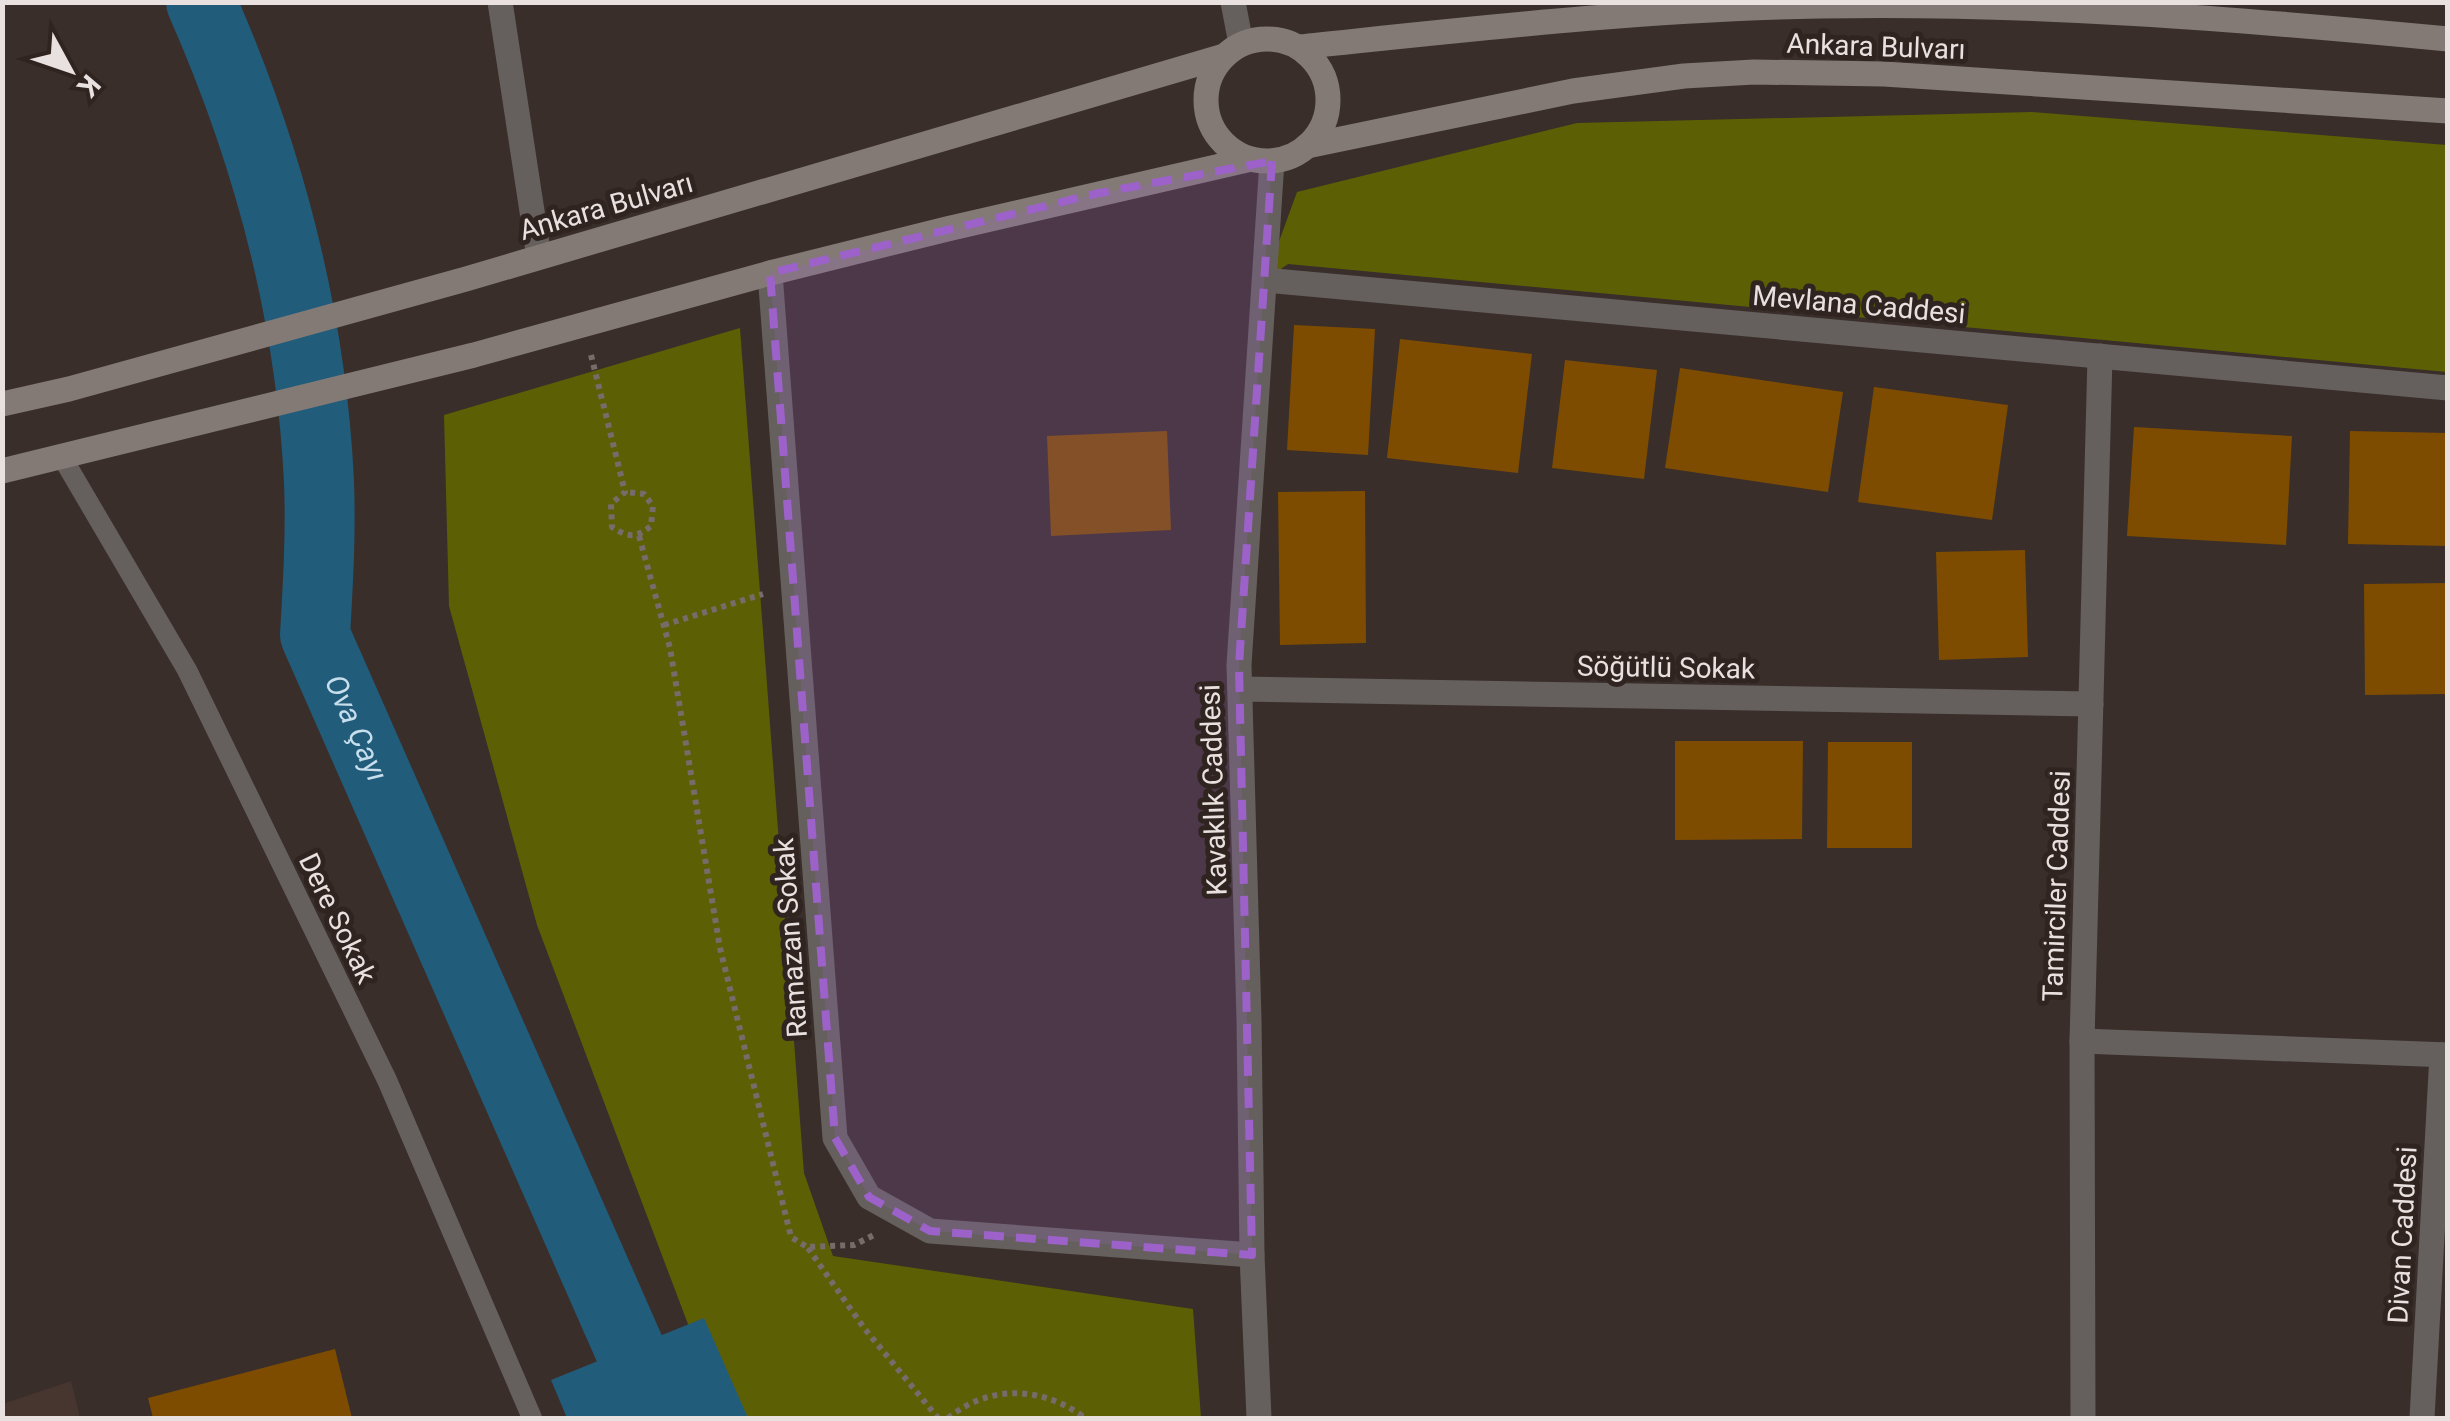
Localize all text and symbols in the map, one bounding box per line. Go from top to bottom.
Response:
north arrow [20,20,120,120]
street label: Ankara Bulvarı [1786,27,1966,66]
text: K [70,68,107,103]
street label: Ankara Bulvarı [516,166,697,247]
street label: Mevlana Caddesi [1751,279,1967,330]
street label: Söğütlü Sokak [1577,649,1756,686]
water label: Ova Çayı [318,669,395,787]
street label: Kavaklık Caddesi [1193,684,1234,896]
street label: Tamirciler Caddesi [2036,770,2077,1002]
street label: Ramazan Sokak [767,836,814,1039]
street label: Dere Sokak [292,848,384,989]
street label: Divan Caddesi [2381,1146,2424,1324]

